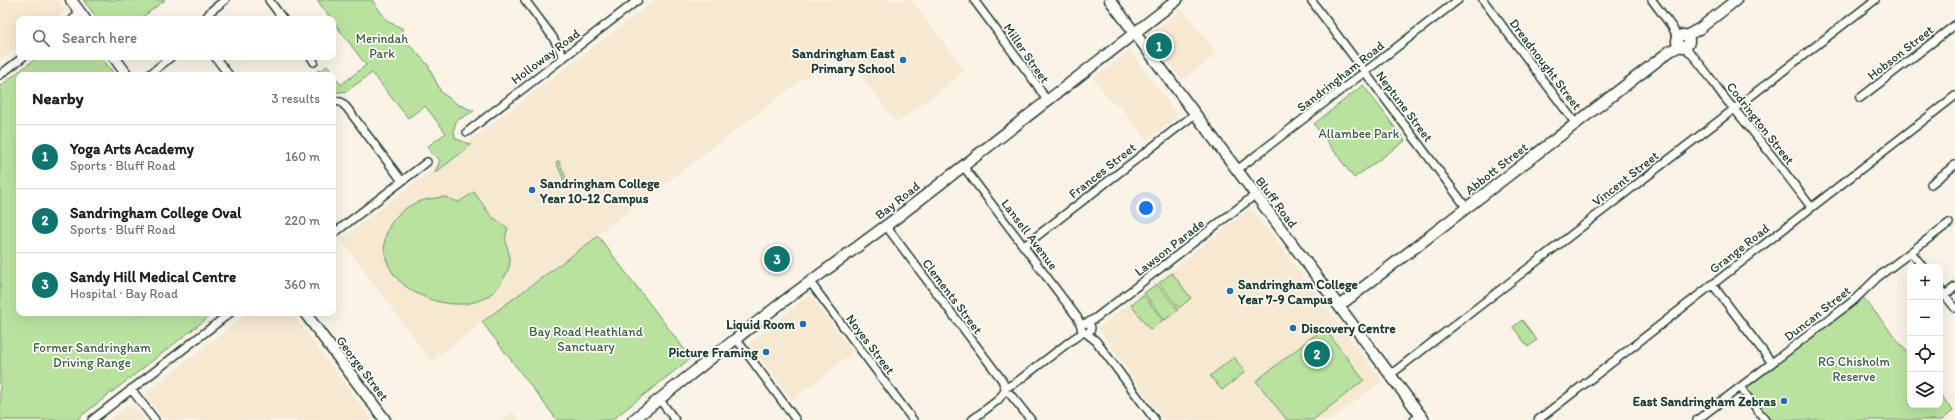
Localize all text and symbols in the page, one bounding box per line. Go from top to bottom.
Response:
search box [16,16,336,60]
street label: Dreadnought Street [1507,16,1585,113]
street label: Miller Street [1000,20,1053,86]
street label: Hobson Street [1864,22,1936,83]
street label: Holloway Road [508,26,583,87]
icon: search [30,27,52,49]
text: Search here [62,29,137,47]
park label: Merindah Park [356,31,408,61]
pin: 1 [1146,31,1172,61]
street label: Sandringham Road [1294,38,1387,115]
place label: Sandringham East Primary School [792,46,895,77]
marker: Sandringham East Primary School [898,55,908,65]
street label: Neptune Street [1373,68,1436,145]
street label: Codrington Street [1724,79,1798,168]
text: Nearby [32,88,84,108]
text: 3 results [271,91,320,106]
park label: Allambee Park [1319,126,1400,141]
street label: Frances Street [1066,139,1139,201]
street label: Abbott Street [1462,139,1531,197]
text: Yoga Arts Academy [70,140,194,158]
street label: Vincent Street [1589,148,1662,209]
text: 1 [42,149,48,164]
text: 160 m [285,149,320,164]
text: Sports · Bluff Road [70,158,176,173]
street label: Bluff Road [1252,174,1301,231]
place label: Sandringham College Year 10-12 Campus [539,176,660,207]
street label: Bay Road [872,178,923,222]
marker: Sandringham College Year 10-12 Campus [527,185,537,195]
street label: Lansell Avenue [998,196,1061,272]
your location [1136,198,1156,218]
text: Sandringham College Oval [70,204,242,222]
text: 2 [42,213,48,228]
text: 220 m [284,213,320,228]
street label: Lawson Parade [1132,216,1207,279]
street label: Grange Road [1706,220,1772,276]
text: Sports · Bluff Road [70,222,176,237]
pin: 3 [764,244,790,274]
street label: Clements Street [919,256,986,337]
map controls [1907,264,1943,408]
button: + [1907,264,1943,300]
text: Sandy Hill Medical Centre [70,268,236,286]
text: 3 [41,277,49,292]
text: 360 m [284,277,320,292]
place label: Sandringham College Year 7-9 Campus [1237,277,1358,308]
street label: Duncan Street [1781,283,1854,344]
text: Hospital · Bay Road [70,286,178,301]
marker: Sandringham College Year 7-9 Campus [1225,286,1235,296]
button: − [1907,300,1943,336]
street label: Noyes Street [843,311,898,377]
place label: Liquid Room [726,317,795,333]
marker: Liquid Room [798,319,808,329]
place label: Discovery Centre [1301,321,1396,337]
marker: Discovery Centre [1288,323,1298,333]
park label: Bay Road Heathland Sanctuary [529,324,643,354]
street label: George Street [333,333,392,404]
button: locate [1907,336,1943,372]
pin: 2 [1304,339,1330,369]
park label: Former Sandringham Driving Range [33,340,151,370]
place label: Picture Framing [669,345,758,361]
marker: Picture Framing [761,347,771,357]
park label: RG Chisholm Reserve [1818,354,1890,384]
button: layers [1907,372,1943,408]
place label: East Sandringham Zebras [1633,394,1776,410]
marker: East Sandringham Zebras [1779,396,1789,406]

